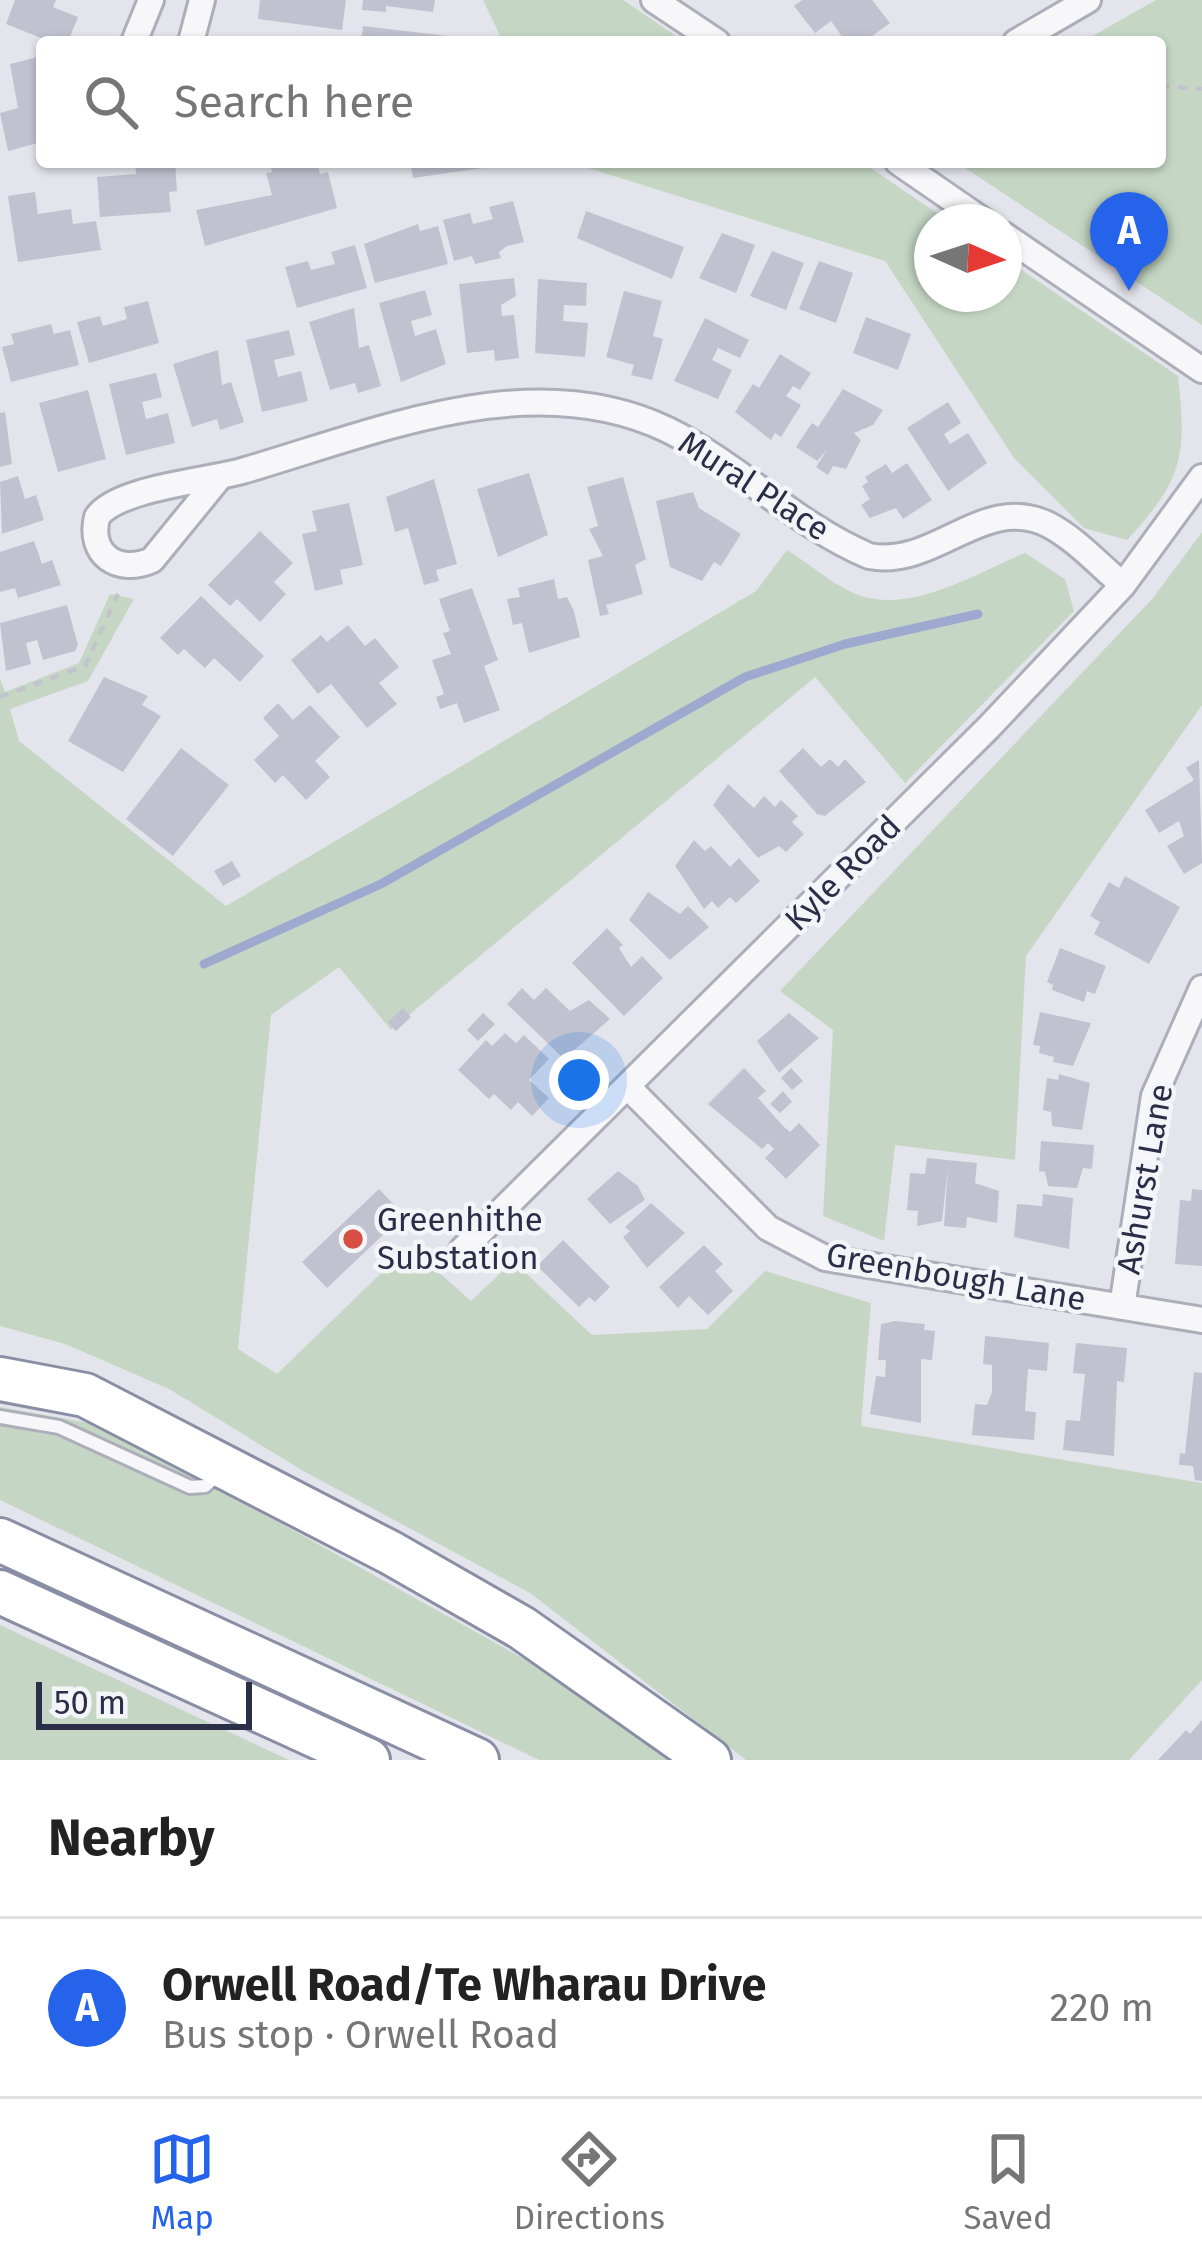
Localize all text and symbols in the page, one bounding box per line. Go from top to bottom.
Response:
search box [36,36,1166,168]
icon: search [78,69,144,135]
text: Search here [174,75,414,129]
pin: A [1090,192,1168,291]
north arrow [914,204,1022,312]
street label: Mural Place [671,422,837,550]
street label: Kyle Road [777,807,909,939]
your location [549,1050,609,1110]
street label: Ashurst Lane [1109,1081,1181,1277]
place label: Greenhithe Substation [377,1200,543,1278]
marker: Greenhithe Substation [340,1226,366,1252]
street label: Greenbough Lane [823,1235,1089,1319]
scale bar [36,1676,252,1729]
text: 50 m [54,1683,126,1723]
text: Nearby [48,1807,214,1869]
text: Orwell Road/Te Wharau Drive [162,1958,766,2012]
text: A [75,1985,99,2031]
text: 220 m [1050,1985,1154,2031]
text: Bus stop · Orwell Road [162,2012,559,2058]
tab: Map [149,2126,215,2238]
tab: Directions [514,2126,665,2238]
tab: Saved [963,2126,1053,2238]

